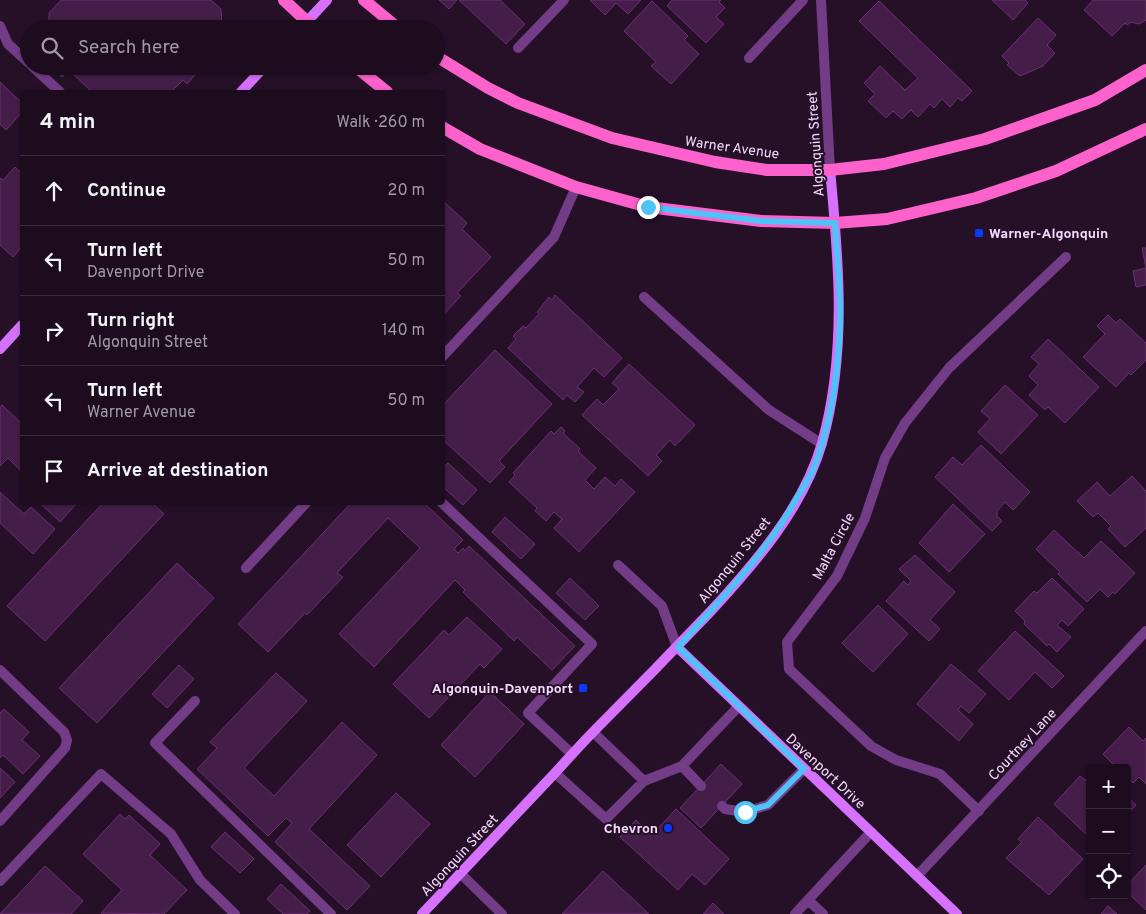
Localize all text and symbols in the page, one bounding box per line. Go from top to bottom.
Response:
search box [20,20,445,75]
icon: search [38,34,66,62]
text: Search here [78,36,180,60]
street label: Algonquin Street [804,91,829,197]
text: 4 min [40,109,96,136]
text: Walk · 260 m [336,113,425,133]
street label: Warner Avenue [684,133,780,164]
icon: ahead [40,177,68,205]
text: Continue [87,179,166,203]
text: 20 m [388,181,425,201]
route end [637,196,660,219]
place label: Warner-Algonquin [989,226,1108,243]
marker: Warner-Algonquin [973,227,985,239]
text: Turn left [87,239,163,263]
icon: left [40,247,68,275]
text: 50 m [388,251,425,271]
text: Davenport Drive [87,263,204,283]
text: Turn right [87,309,175,333]
icon: right [40,317,68,345]
text: 140 m [382,321,425,341]
text: Algonquin Street [87,333,208,353]
text: Turn left [87,379,163,403]
icon: left [40,387,68,415]
text: 50 m [388,391,425,411]
text: Warner Avenue [87,403,196,423]
icon: arrive [40,457,68,485]
text: Arrive at destination [87,459,268,483]
street label: Malta Circle [810,510,859,583]
street label: Algonquin Street [695,514,775,607]
place label: Algonquin-Davenport [432,681,573,698]
marker: Algonquin-Davenport [577,682,589,694]
street label: Courtney Lane [985,705,1061,785]
street label: Davenport Drive [782,731,868,813]
map controls [1086,764,1131,899]
button: + [1086,764,1131,809]
route start [734,801,757,824]
button: − [1086,809,1131,854]
street label: Algonquin Street [418,812,502,901]
place label: Chevron [604,821,658,838]
marker: Chevron [662,822,674,834]
button: locate [1086,854,1131,899]

